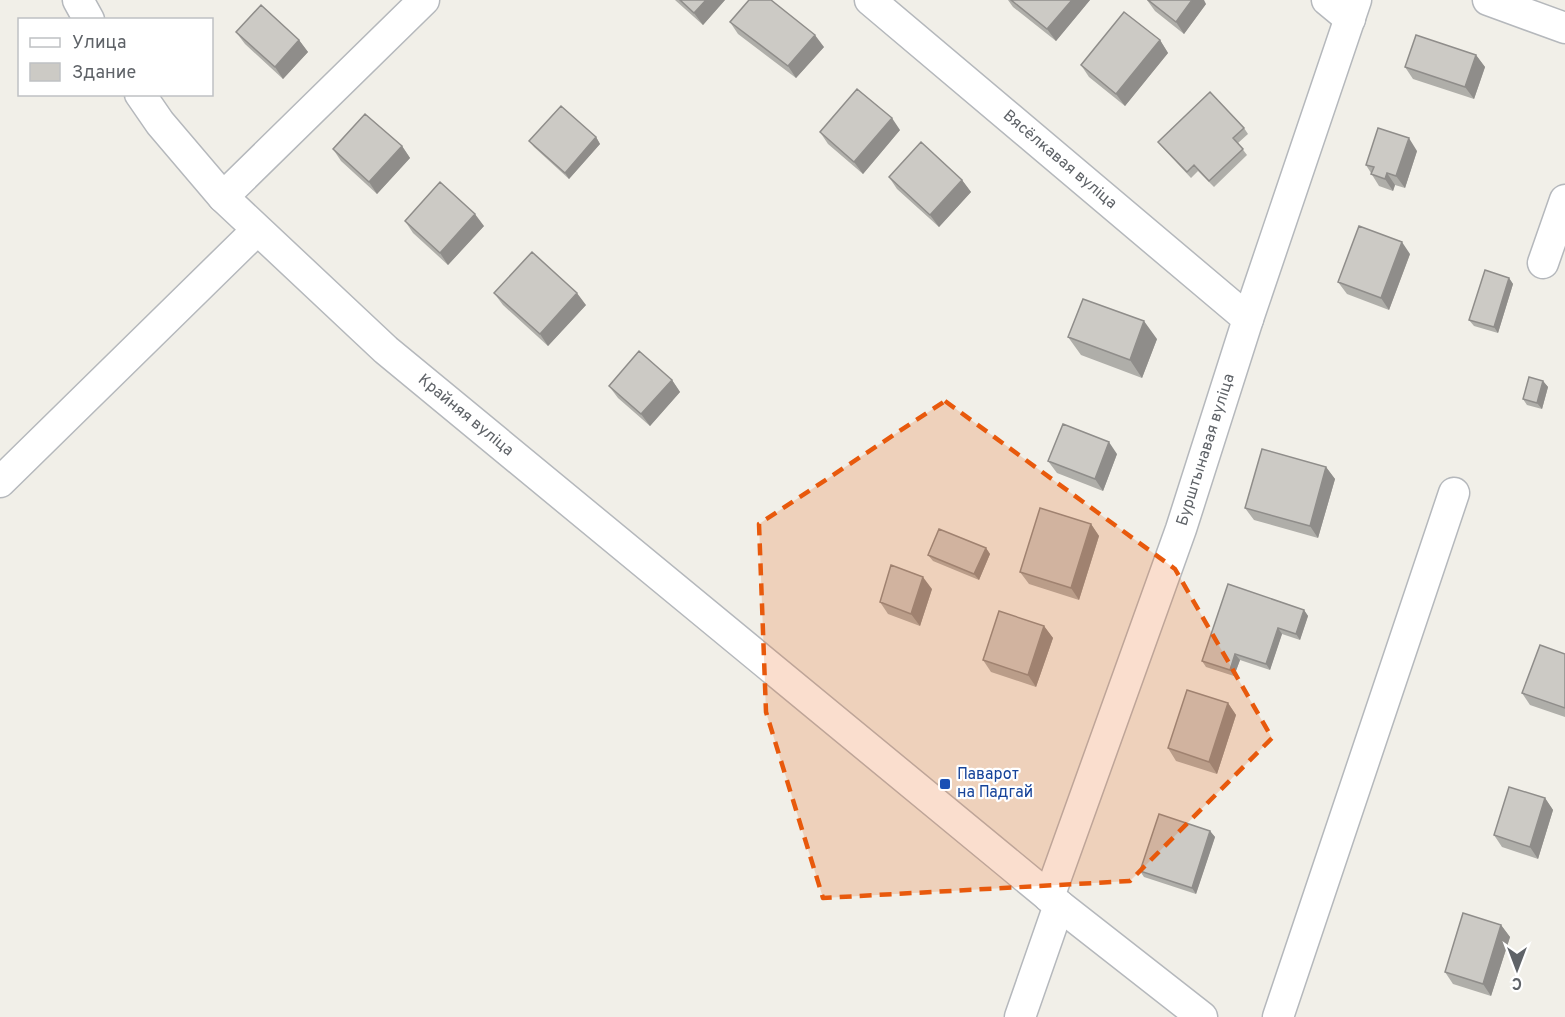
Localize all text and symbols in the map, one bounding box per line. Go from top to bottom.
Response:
legend [18,18,213,96]
text: Улица [72,32,126,55]
text: Здание [72,62,136,85]
street label: Вясёлкавая вуліца [998,106,1121,214]
street label: Крайняя вуліца [413,370,518,461]
street label: Бурштынавая вуліца [1173,371,1240,529]
place label: Паварот на Падгай [957,765,1033,803]
marker: Паварот на Падгай [938,777,952,791]
north arrow [1487,939,1547,999]
text: С [1512,972,1522,992]

